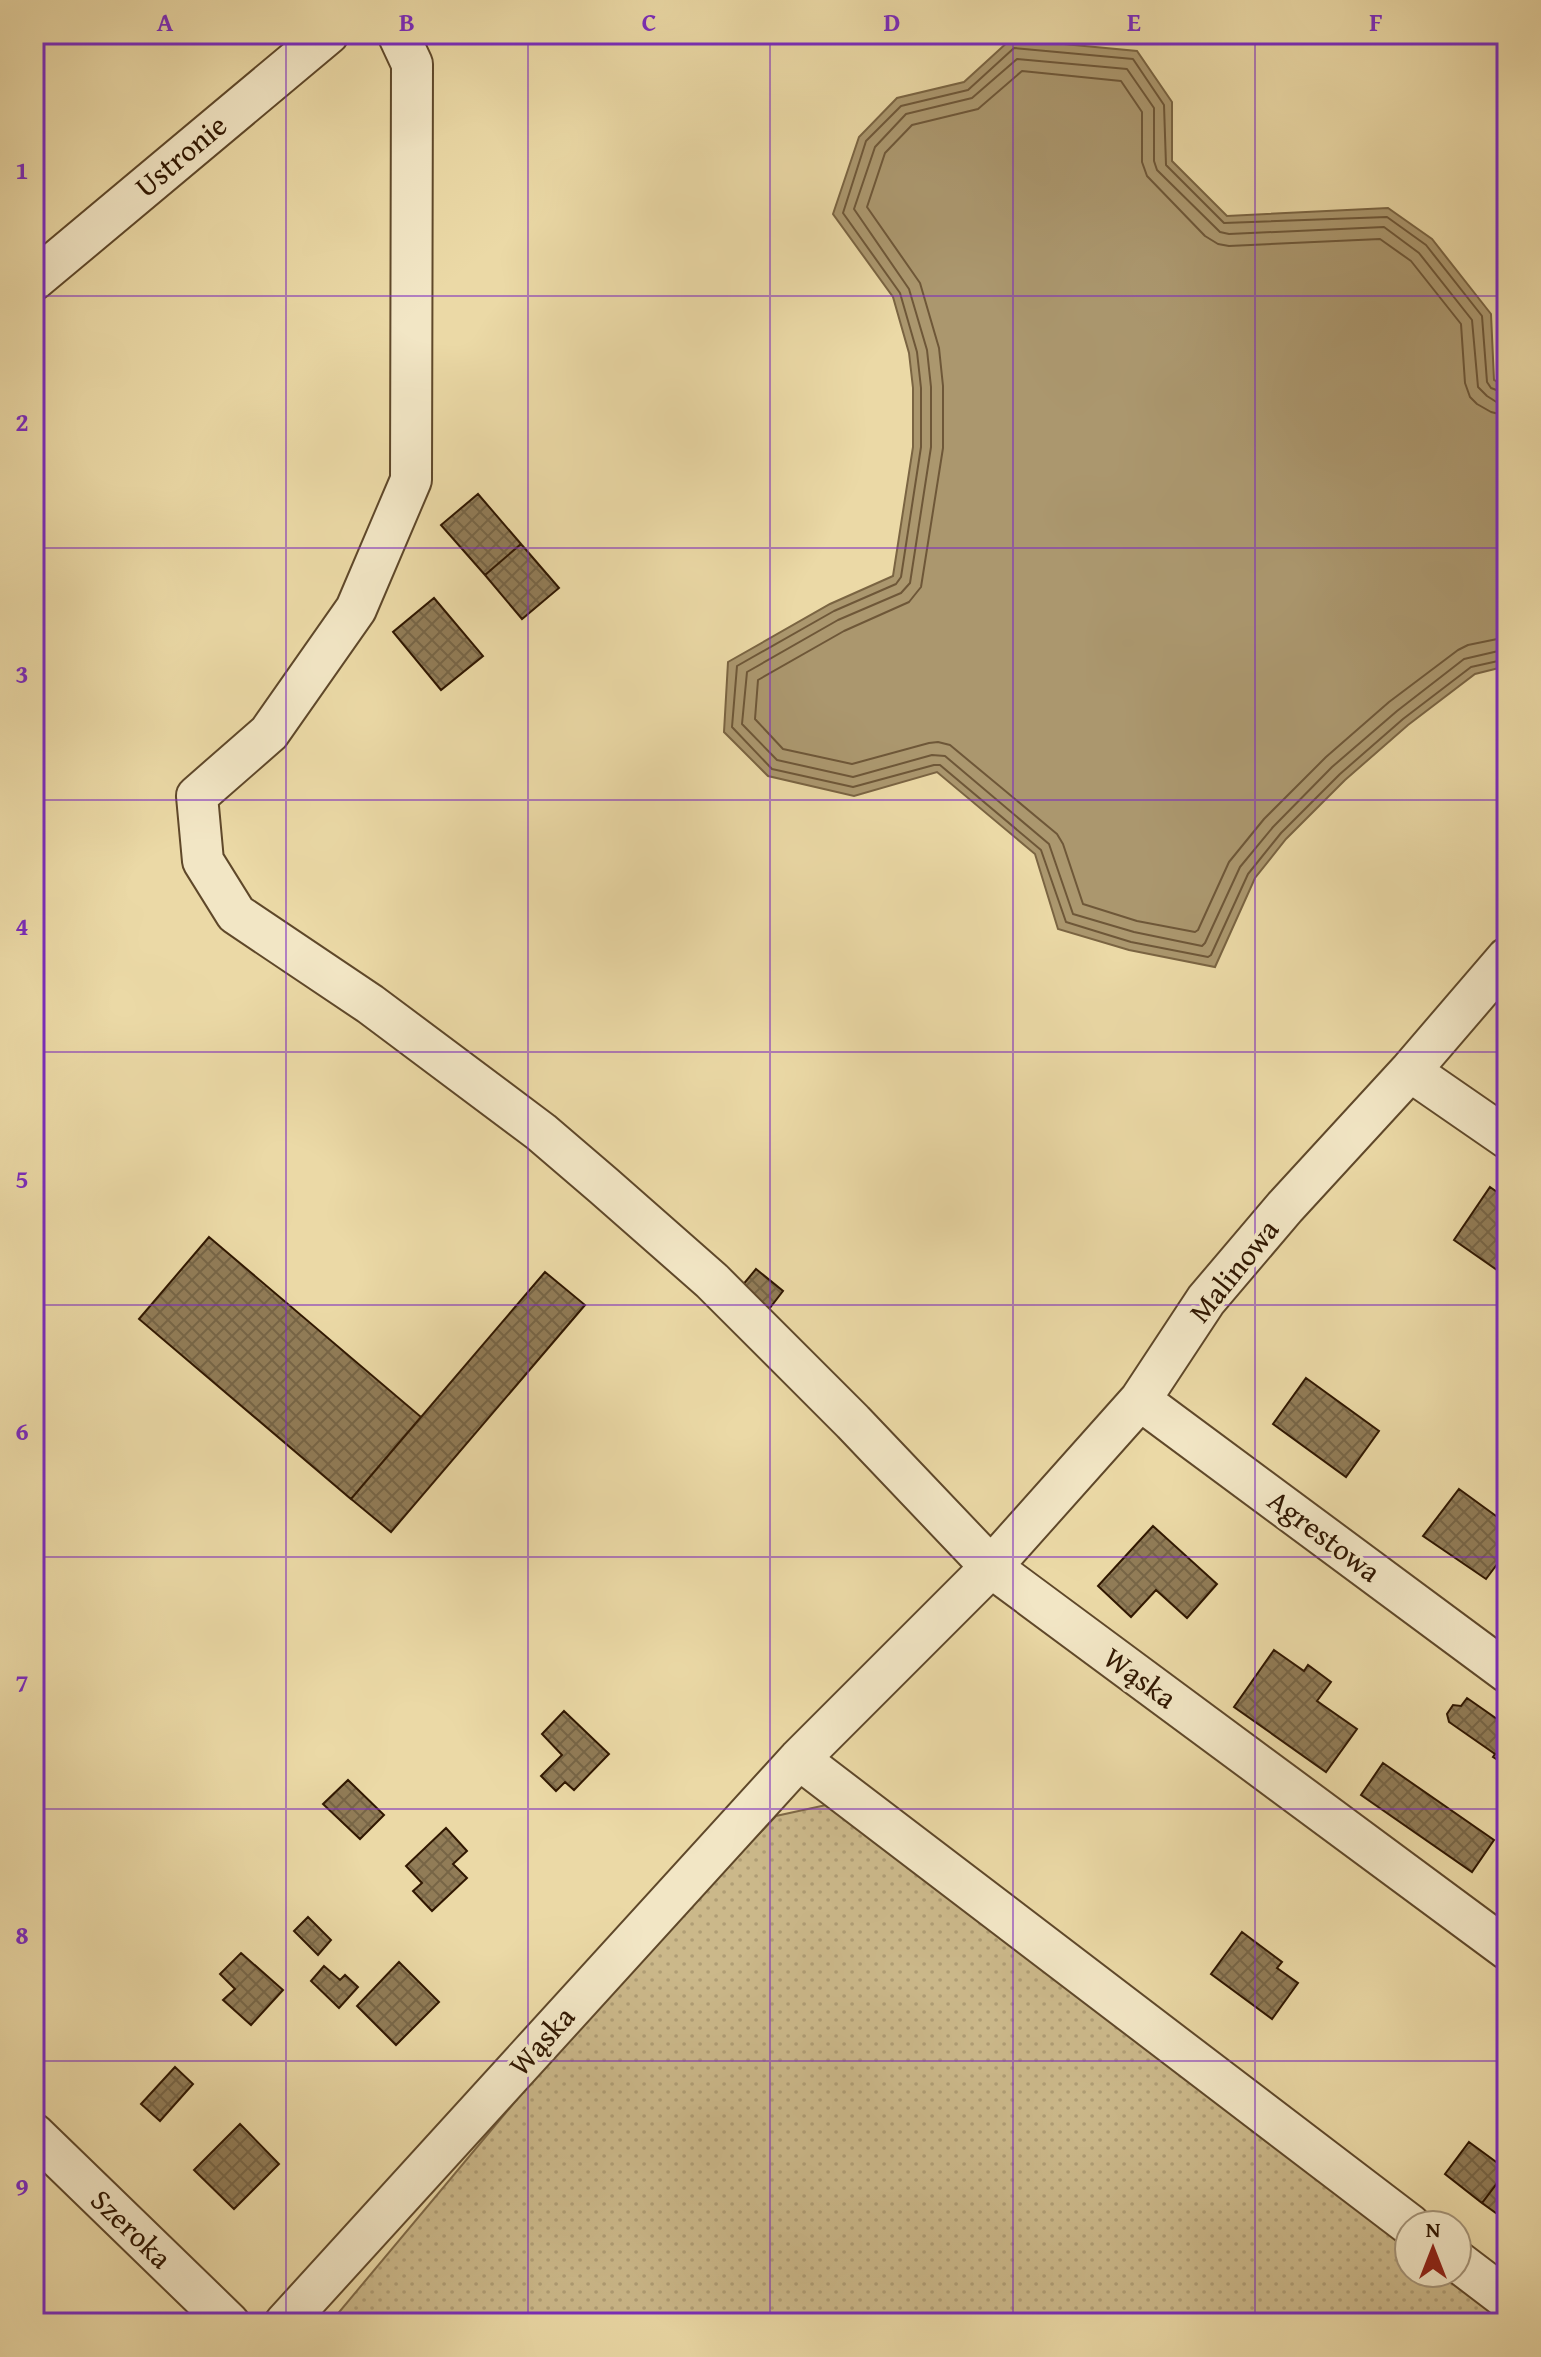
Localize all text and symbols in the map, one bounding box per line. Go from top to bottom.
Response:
text: A [157,2,174,41]
text: B [399,2,415,41]
text: C [642,2,656,41]
text: D [884,2,900,41]
text: E [1127,2,1141,41]
text: F [1369,2,1383,41]
street label: Ustronie [125,103,236,207]
text: 1 [15,150,29,189]
text: 2 [15,402,29,441]
text: 3 [15,654,29,693]
text: 4 [15,906,29,945]
text: 5 [15,1159,29,1198]
street label: Malinowa [1178,1209,1289,1332]
text: 6 [15,1411,29,1450]
street label: Agrestowa [1259,1478,1390,1592]
street label: Wąska [1095,1636,1186,1719]
text: 7 [15,1663,29,1702]
text: 8 [15,1915,29,1954]
street label: Wąska [498,1996,585,2085]
text: 9 [15,2167,29,2206]
street label: Szeroka [81,2178,182,2278]
north arrow [1393,2209,1473,2289]
text: N [1426,2213,1441,2245]

